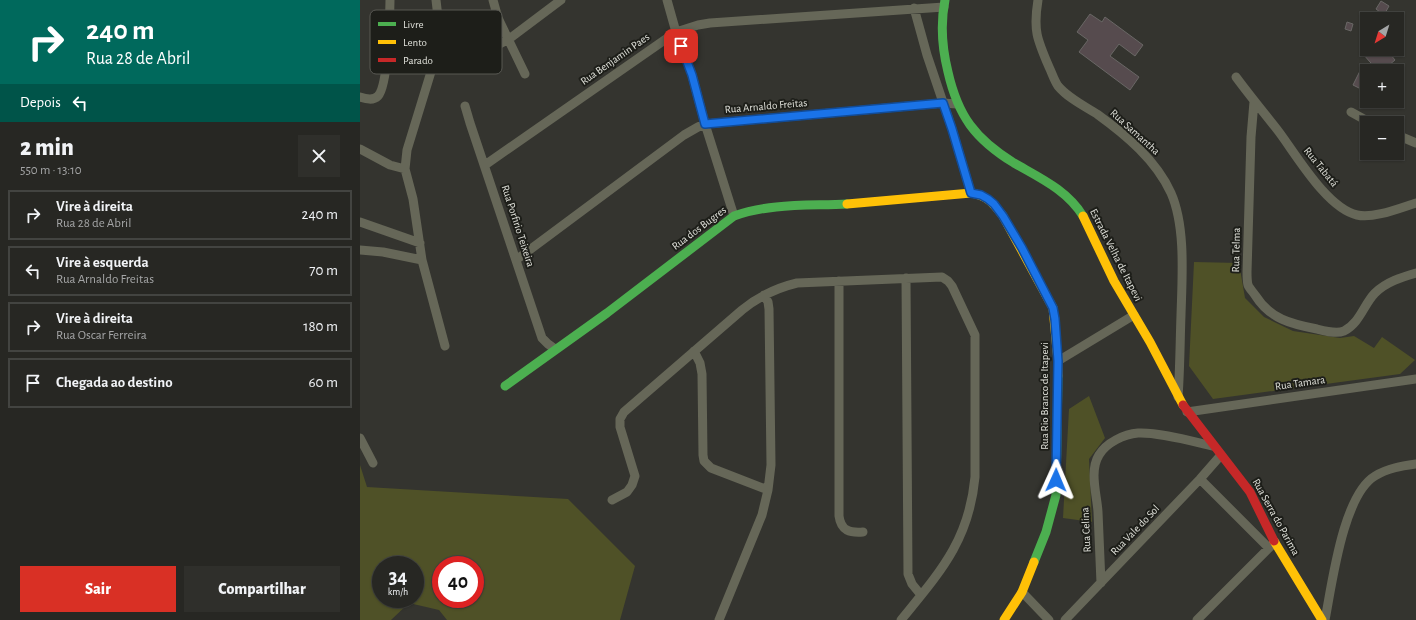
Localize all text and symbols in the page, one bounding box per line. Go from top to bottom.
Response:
legend [370,10,502,74]
north arrow [1360,12,1404,56]
map controls [1360,12,1404,160]
icon: right [20,16,72,68]
text: 240 m [86,17,155,45]
text: Livre [403,19,424,30]
pin [664,29,698,63]
street label: Rua Benjamin Paes [578,31,652,87]
icon: arrive [670,35,692,57]
text: Lento [403,37,427,48]
text: Rua 28 de Abril [86,50,190,68]
text: Parado [403,55,433,66]
button: + [1360,64,1404,108]
icon: left [69,92,91,114]
text: Depois [20,95,61,110]
street label: Rua Arnaldo Freitas [724,97,808,115]
street label: Rua Samantha [1108,107,1162,157]
button: − [1360,116,1404,160]
button: close [298,135,340,177]
text: 2 min [20,136,74,160]
street label: Rua Tabatá [1302,145,1340,189]
text: 550 m · 13:10 [20,164,82,177]
street label: Rua Porfirio Teixeira [500,184,536,268]
text: Vire à direita [56,199,133,214]
icon: right [22,204,44,226]
street label: Rua dos Bugres [670,204,728,252]
text: 240 m [302,207,338,222]
street label: Estrada Velha de Itapevi [1088,207,1144,303]
text: Rua 28 de Abril [56,217,131,230]
street label: Rua Telma [1230,228,1242,272]
text: Vire à esquerda [56,255,149,270]
icon: left [22,260,44,282]
text: 70 m [309,263,338,278]
text: Rua Arnaldo Freitas [56,273,154,286]
text: Vire à direita [56,311,133,326]
icon: right [22,316,44,338]
text: 180 m [303,319,338,334]
text: Rua Oscar Ferreira [56,329,147,342]
street label: Rua Rio Branco de Itapevi [1039,342,1050,450]
icon: arrive [22,372,44,394]
street label: Rua Tamara [1274,374,1326,392]
text: Chegada ao destino [56,375,173,390]
text: 60 m [309,375,338,390]
position arrow [1035,459,1077,501]
street label: Rua Serra do Parima [1250,477,1302,557]
street label: Rua Vale do Sol [1109,503,1161,557]
street label: Rua Celina [1079,507,1093,553]
speed limit sign: 40 [432,556,484,608]
button: Sair [20,566,176,612]
button: Compartilhar [184,566,340,612]
text: 34 [389,567,407,587]
text: km/h [388,587,408,597]

